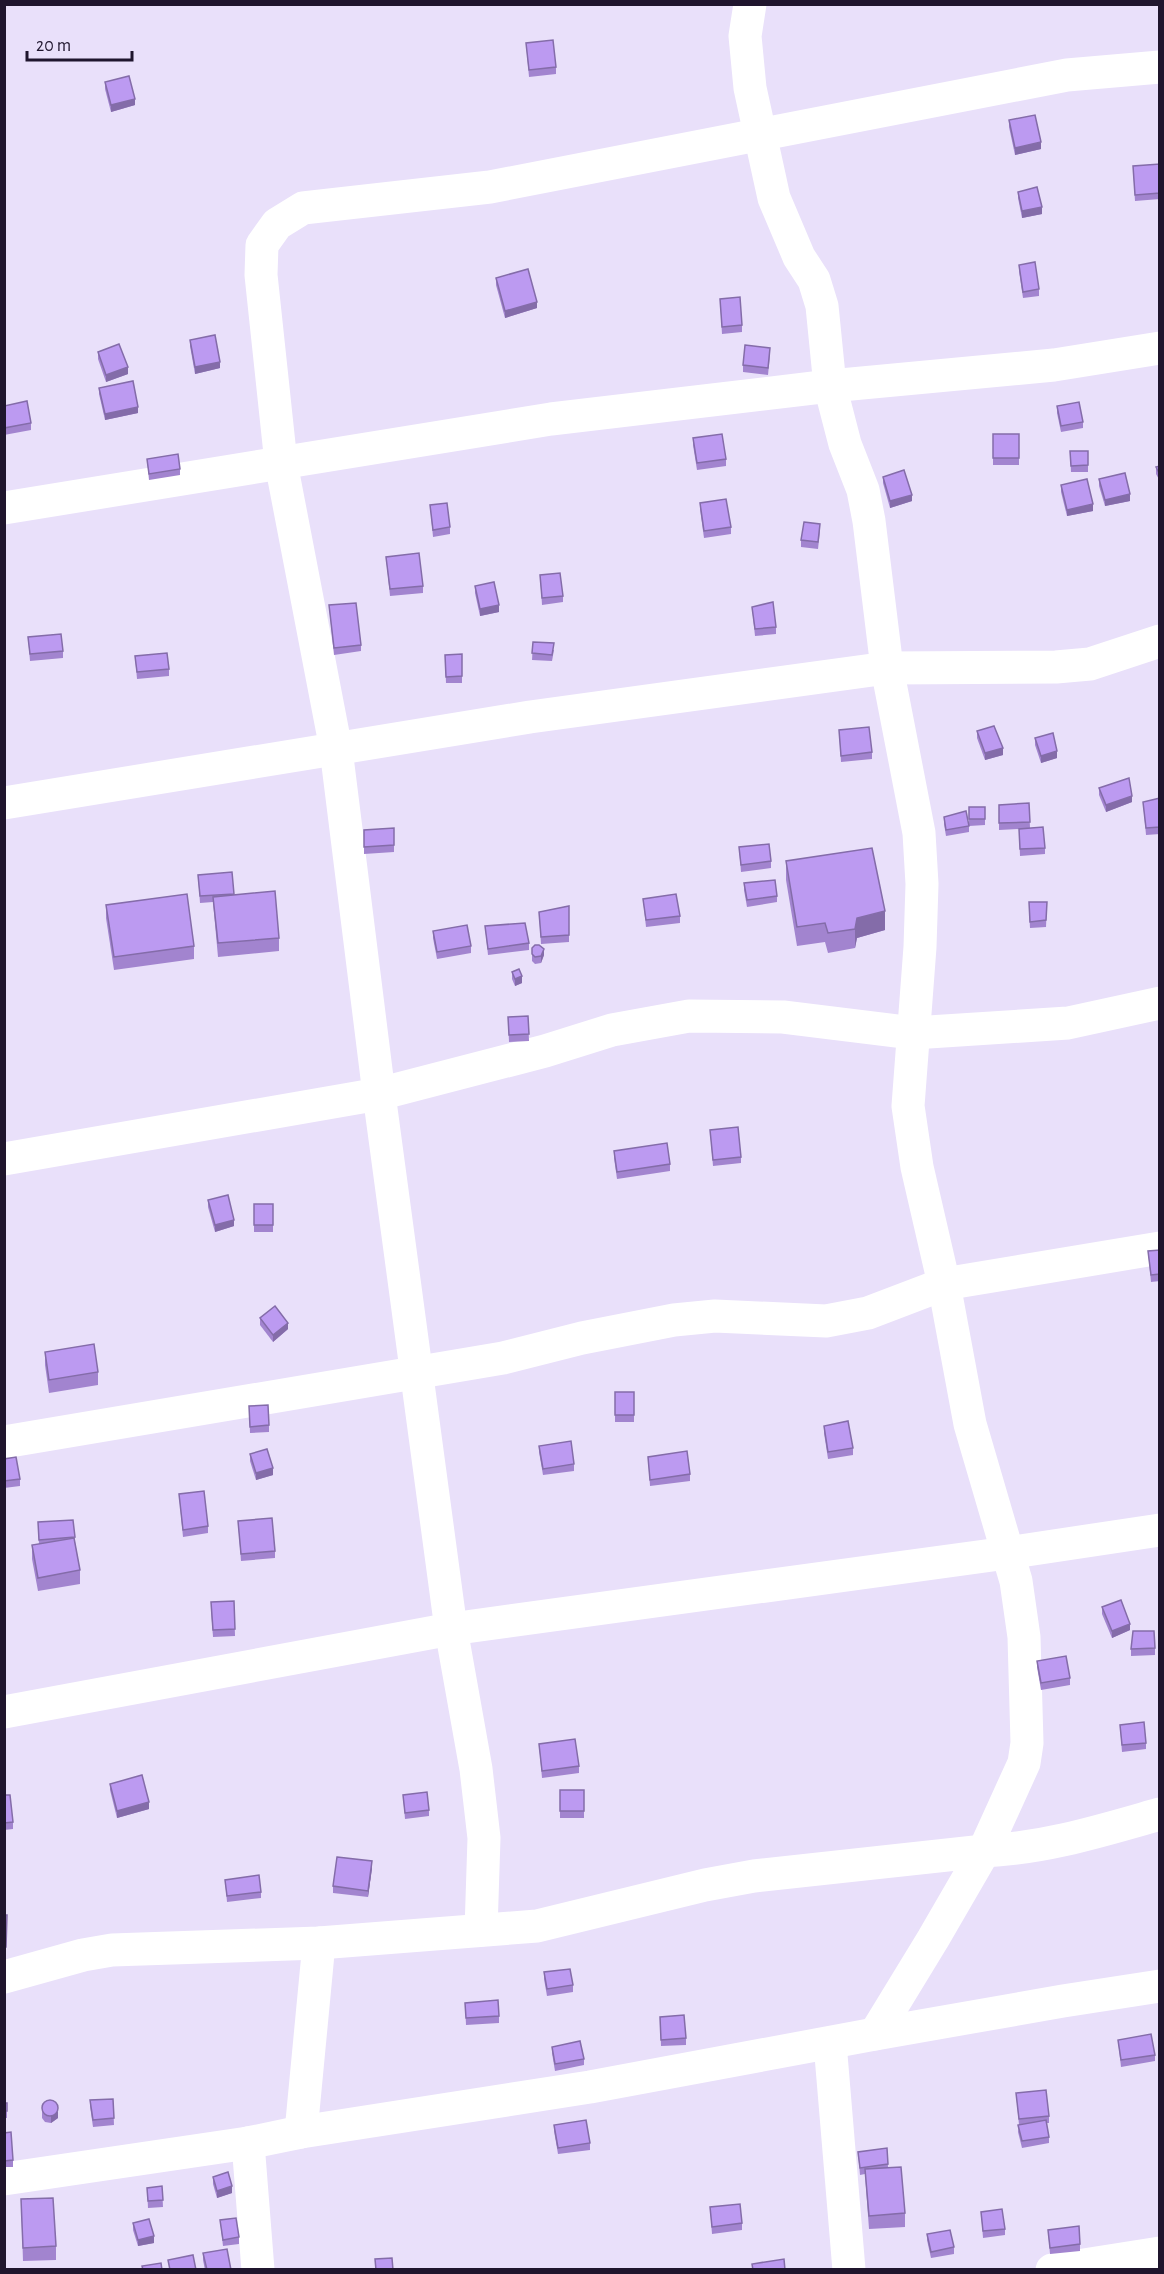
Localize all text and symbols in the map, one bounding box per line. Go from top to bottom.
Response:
scale bar [27,24,132,62]
text: 20 m [36,37,71,55]

